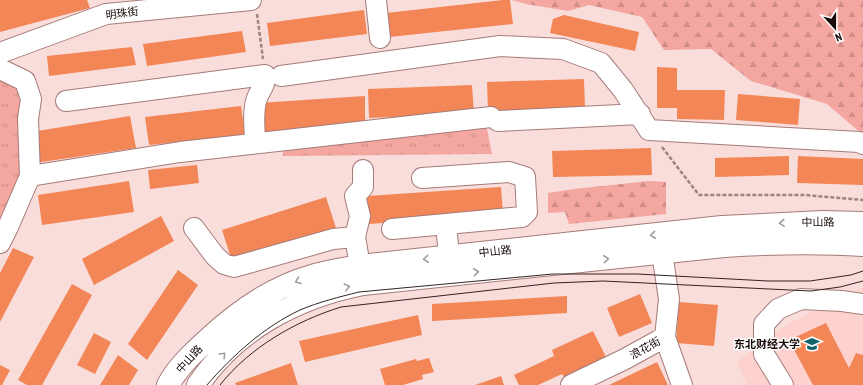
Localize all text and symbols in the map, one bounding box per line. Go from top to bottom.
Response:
street label: 明珠街 [105,4,139,22]
north arrow [815,8,855,48]
text: N [833,30,844,45]
street label: 中山路 [801,215,835,229]
one-way arrow [779,219,785,227]
one-way arrow [650,230,656,239]
street label: 中山路 [478,242,512,260]
one-way arrow [423,254,429,263]
one-way arrow [603,254,609,263]
one-way arrow [473,268,479,277]
one-way arrow [295,276,302,284]
one-way arrow [344,283,350,292]
street label: 浪花街 [627,334,663,362]
school or university icon: 东北财经大学 [803,335,821,353]
place label: 东北财经大学 [734,337,800,351]
street label: 中山路 [173,342,205,376]
one-way arrow [218,352,226,360]

